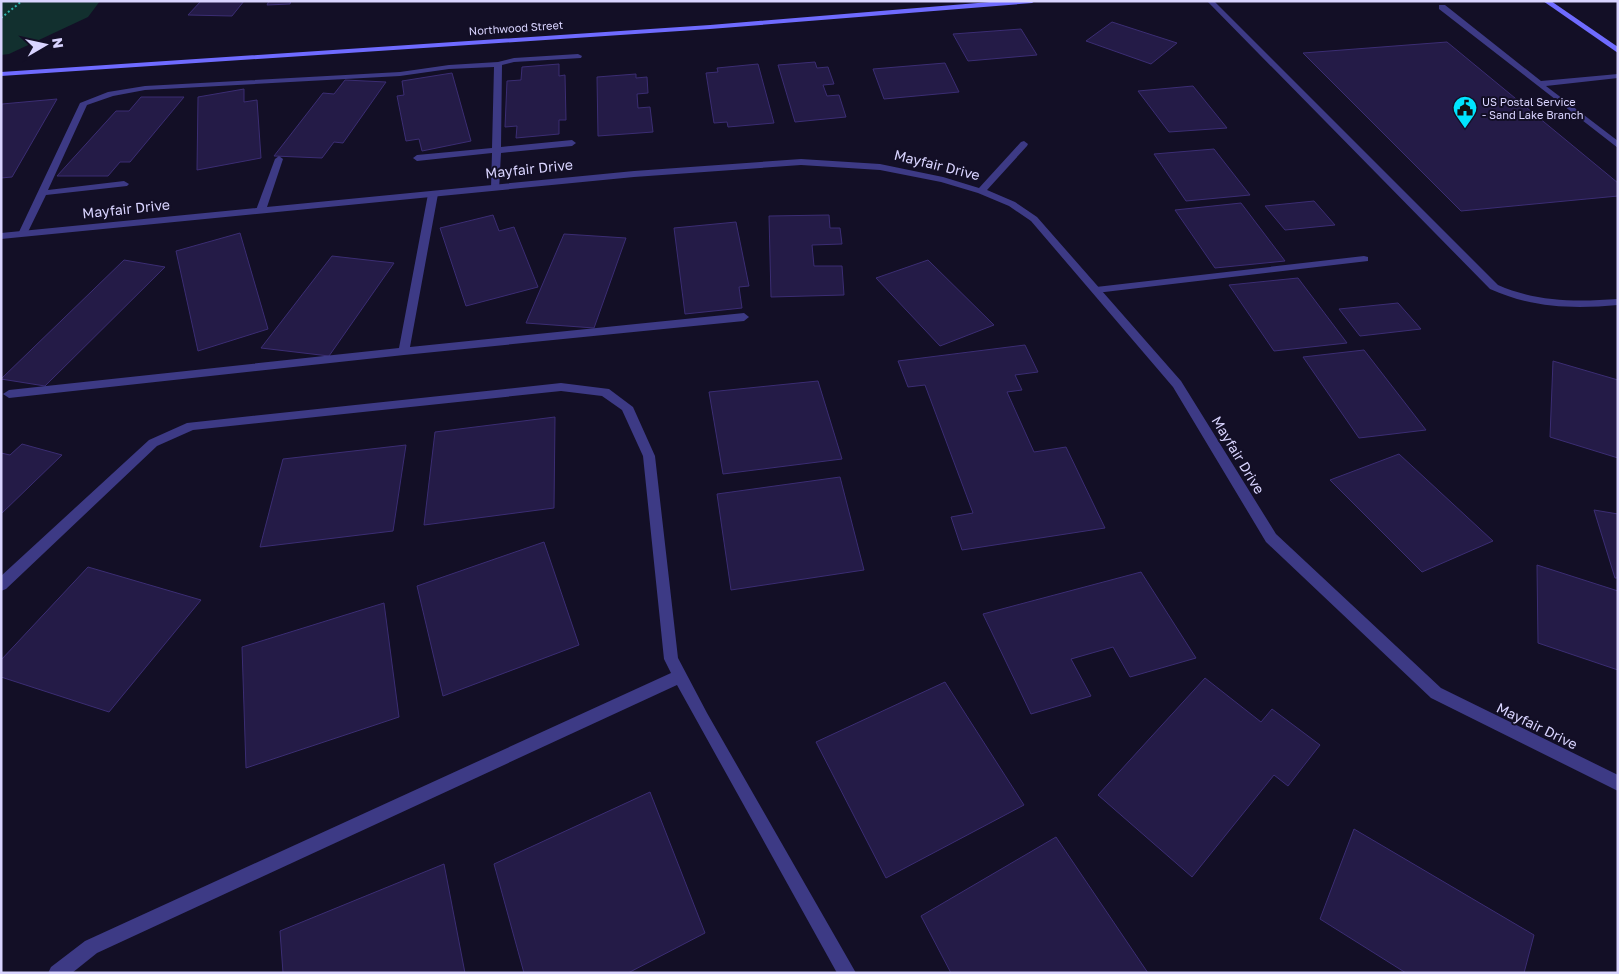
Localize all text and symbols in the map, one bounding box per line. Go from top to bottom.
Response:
street label: Northwood Street [468,18,564,37]
north arrow [20,20,70,70]
text: N [49,36,68,49]
public building icon: US Postal Service - Sand Lake Branch [1452,95,1478,129]
place label: US Postal Service - Sand Lake Branch [1482,95,1583,121]
street label: Mayfair Drive [892,146,982,183]
street label: Mayfair Drive [484,155,574,182]
street label: Mayfair Drive [81,195,171,222]
street label: Mayfair Drive [1208,413,1268,497]
street label: Mayfair Drive [1494,699,1580,752]

